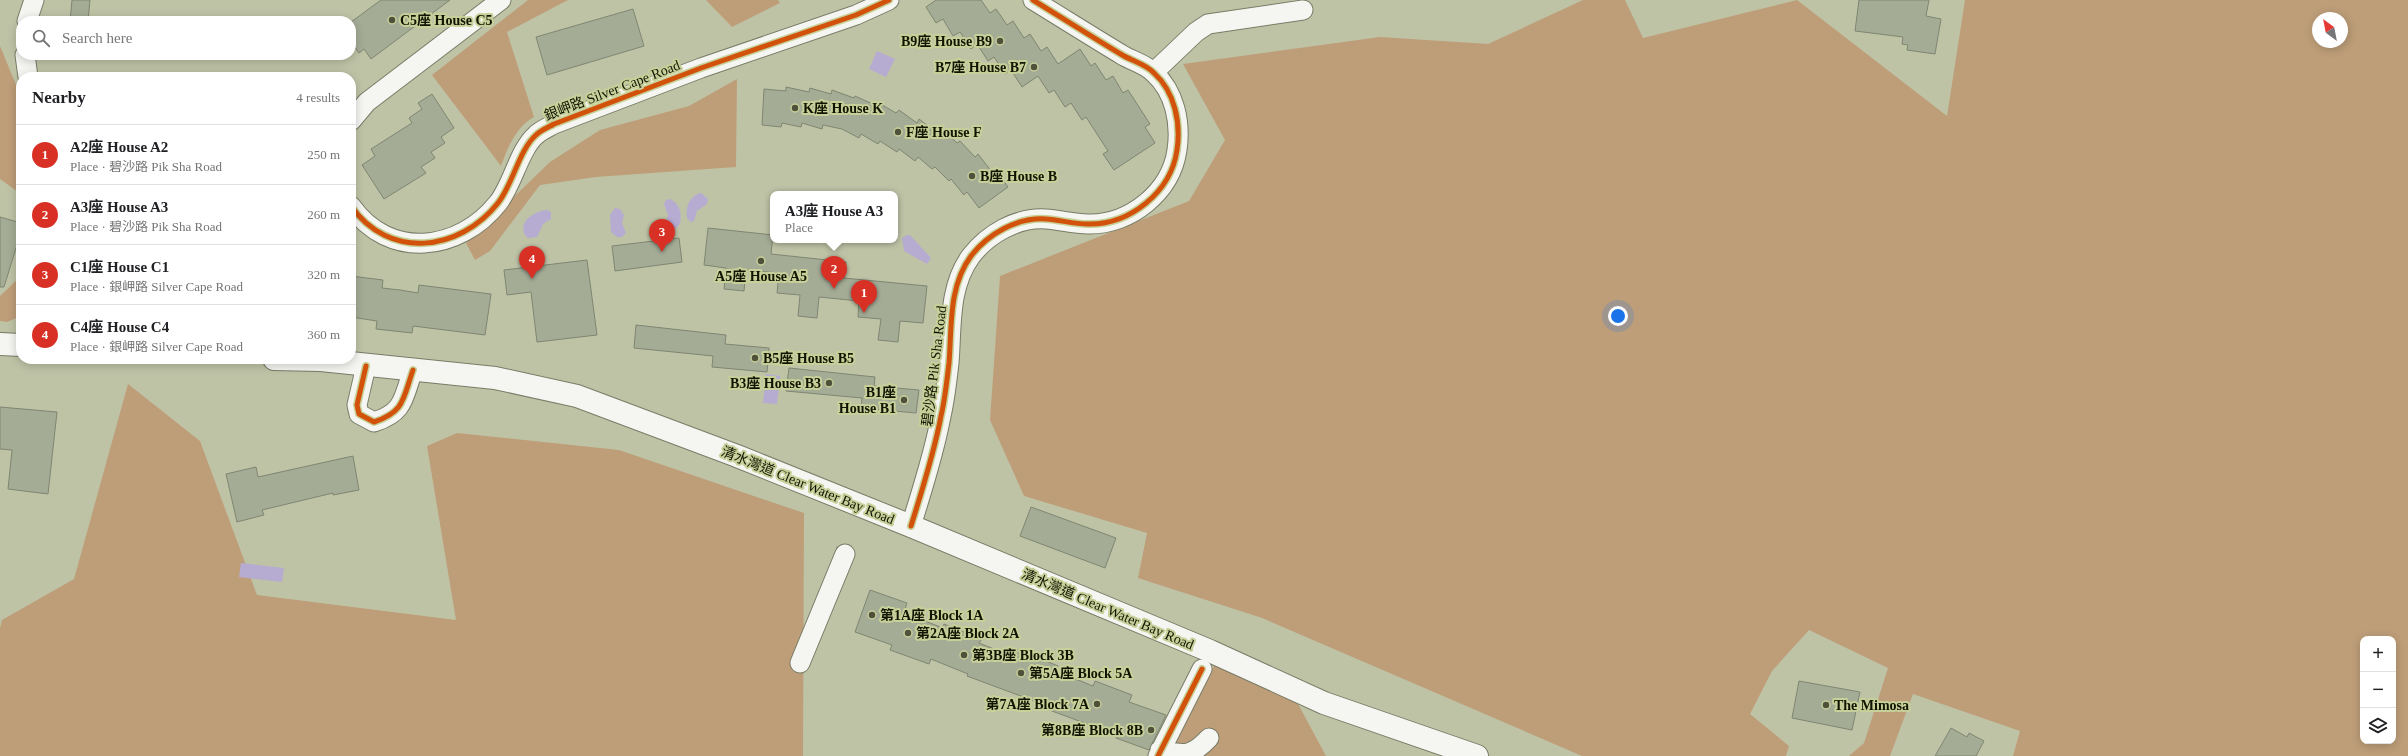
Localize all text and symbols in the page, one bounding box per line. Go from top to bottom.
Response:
place label: C5座 House C5 [400,12,493,28]
north arrow [2312,12,2348,48]
marker: C5座 House C5 [387,15,397,25]
search box [16,16,356,60]
icon: search [30,27,52,49]
text: Search here [62,30,132,46]
place label: B9座 House B9 [901,33,992,49]
marker: B9座 House B9 [995,36,1005,46]
street label: 銀岬路 Silver Cape Road [542,58,682,123]
place label: B7座 House B7 [935,59,1026,75]
marker: B7座 House B7 [1029,62,1039,72]
text: Nearby [32,88,86,107]
text: 4 results [296,90,340,105]
place label: K座 House K [803,100,883,116]
marker: K座 House K [790,103,800,113]
place label: F座 House F [906,124,981,140]
marker: F座 House F [893,127,903,137]
text: A2座 House A2 [70,139,168,155]
text: 1 [42,147,48,162]
text: 250 m [307,147,340,162]
text: Place · 碧沙路 Pik Sha Road [70,159,222,174]
place label: B座 House B [980,168,1057,184]
marker: B座 House B [967,171,977,181]
popup [770,191,898,243]
text: A3座 House A3 [70,199,168,215]
text: A3座 House A3 [785,203,883,219]
text: 2 [42,207,48,222]
text: 260 m [307,207,340,222]
text: Place · 碧沙路 Pik Sha Road [70,219,222,234]
pin: 3 [649,219,675,252]
text: Place [785,220,813,235]
pin: 4 [519,246,545,279]
marker: A5座 House A5 [756,256,766,266]
pin: 2 [821,256,847,289]
text: C1座 House C1 [70,259,169,275]
text: 3 [42,267,48,282]
text: 320 m [307,267,340,282]
place label: A5座 House A5 [715,268,807,284]
text: Place · 銀岬路 Silver Cape Road [70,279,243,294]
pin: 1 [851,280,877,313]
street label: 碧沙路 Pik Sha Road [920,305,949,427]
your location [1608,306,1628,326]
text: C4座 House C4 [70,319,169,335]
text: 4 [42,327,48,342]
text: 360 m [307,327,340,342]
text: Place · 銀岬路 Silver Cape Road [70,339,243,354]
place label: B5座 House B5 [763,350,854,366]
marker: B5座 House B5 [750,353,760,363]
place label: B3座 House B3 [730,375,821,391]
marker: B3座 House B3 [824,378,834,388]
place label: B1座 House B1 [839,384,896,416]
marker: B1座 House B1 [899,395,909,405]
street label: 清水灣道 Clear Water Bay Road [719,444,897,527]
street label: 清水灣道 Clear Water Bay Road [1020,566,1196,653]
place label: 第1A座 Block 1A [880,607,984,623]
marker: 第1A座 Block 1A [867,610,877,620]
place label: 第2A座 Block 2A [916,625,1020,641]
marker: 第2A座 Block 2A [903,628,913,638]
map controls [2360,636,2396,744]
button: + [2360,636,2396,672]
place label: 第3B座 Block 3B [972,647,1074,663]
marker: 第3B座 Block 3B [959,650,969,660]
place label: 第5A座 Block 5A [1029,665,1133,681]
marker: 第5A座 Block 5A [1016,668,1026,678]
button: − [2360,672,2396,708]
place label: 第7A座 Block 7A [986,696,1090,712]
place label: The Mimosa [1834,698,1909,713]
marker: 第7A座 Block 7A [1092,699,1102,709]
marker: The Mimosa [1821,700,1831,710]
button: layers [2360,708,2396,744]
place label: 第8B座 Block 8B [1041,722,1143,738]
marker: 第8B座 Block 8B [1146,725,1156,735]

